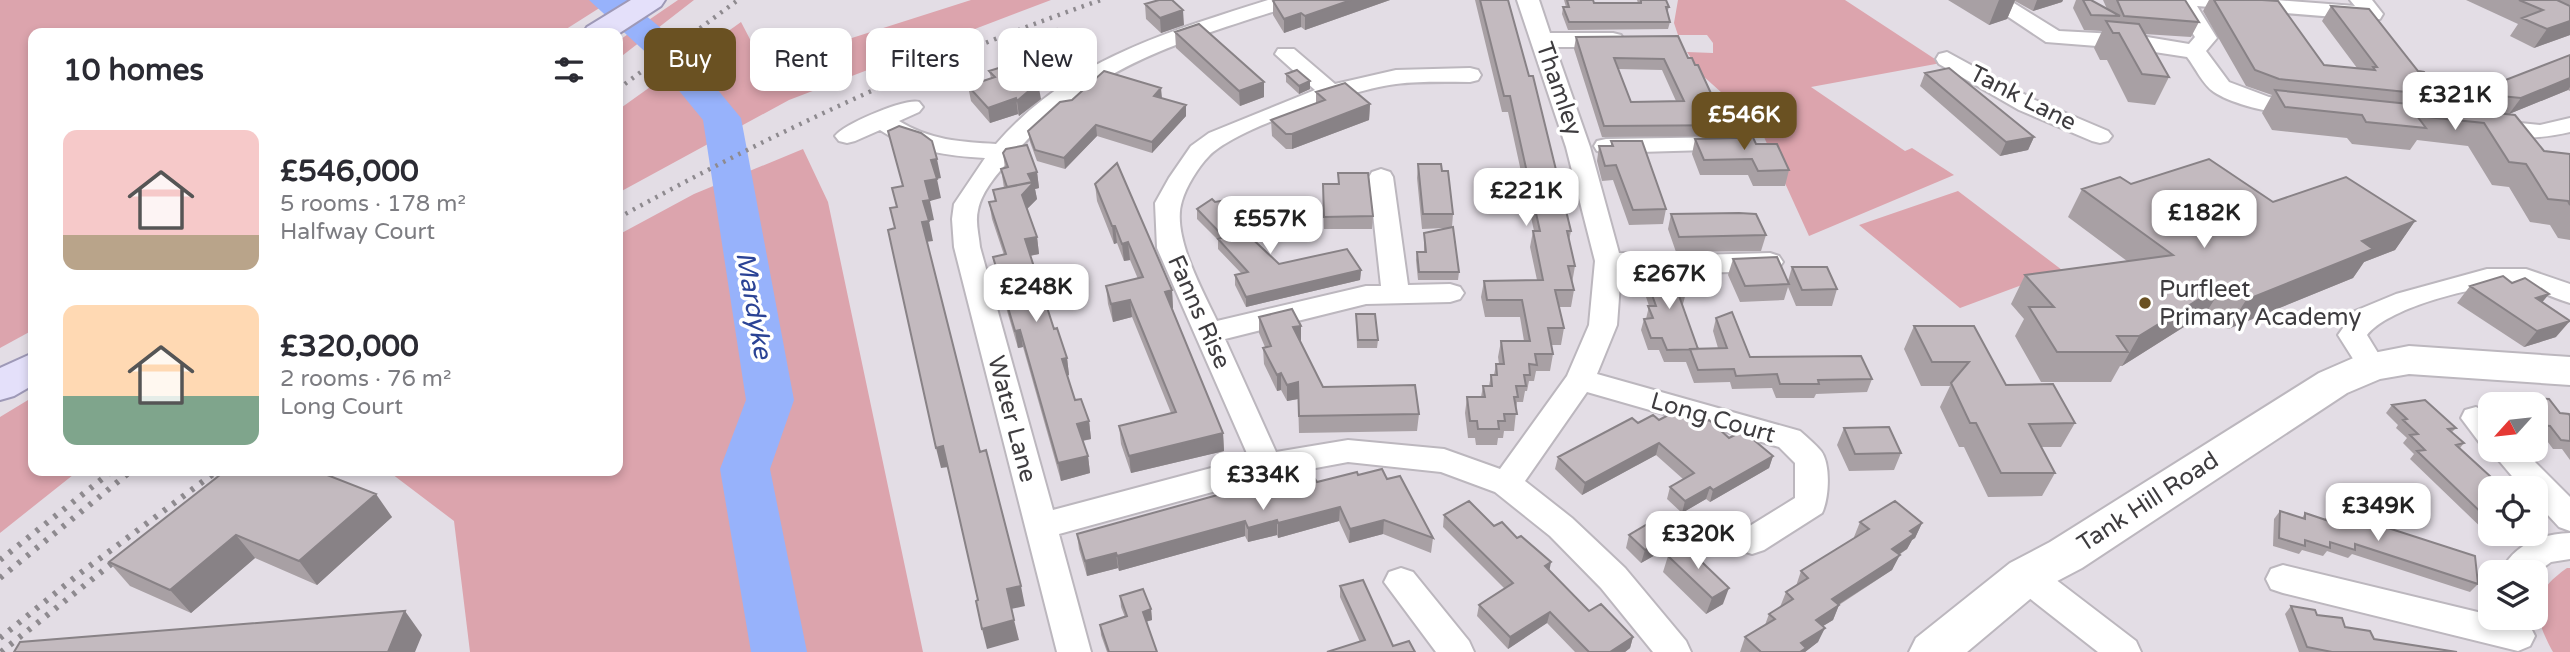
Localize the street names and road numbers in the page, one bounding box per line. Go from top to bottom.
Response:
street label: Thamley [1530,38,1589,140]
street label: Tank Lane [1965,59,2081,137]
street label: Fanns Rise [1161,251,1237,373]
street label: Water Lane [981,352,1043,486]
street label: Long Court [1647,386,1779,450]
street label: Tank Hill Road [2072,446,2224,558]

